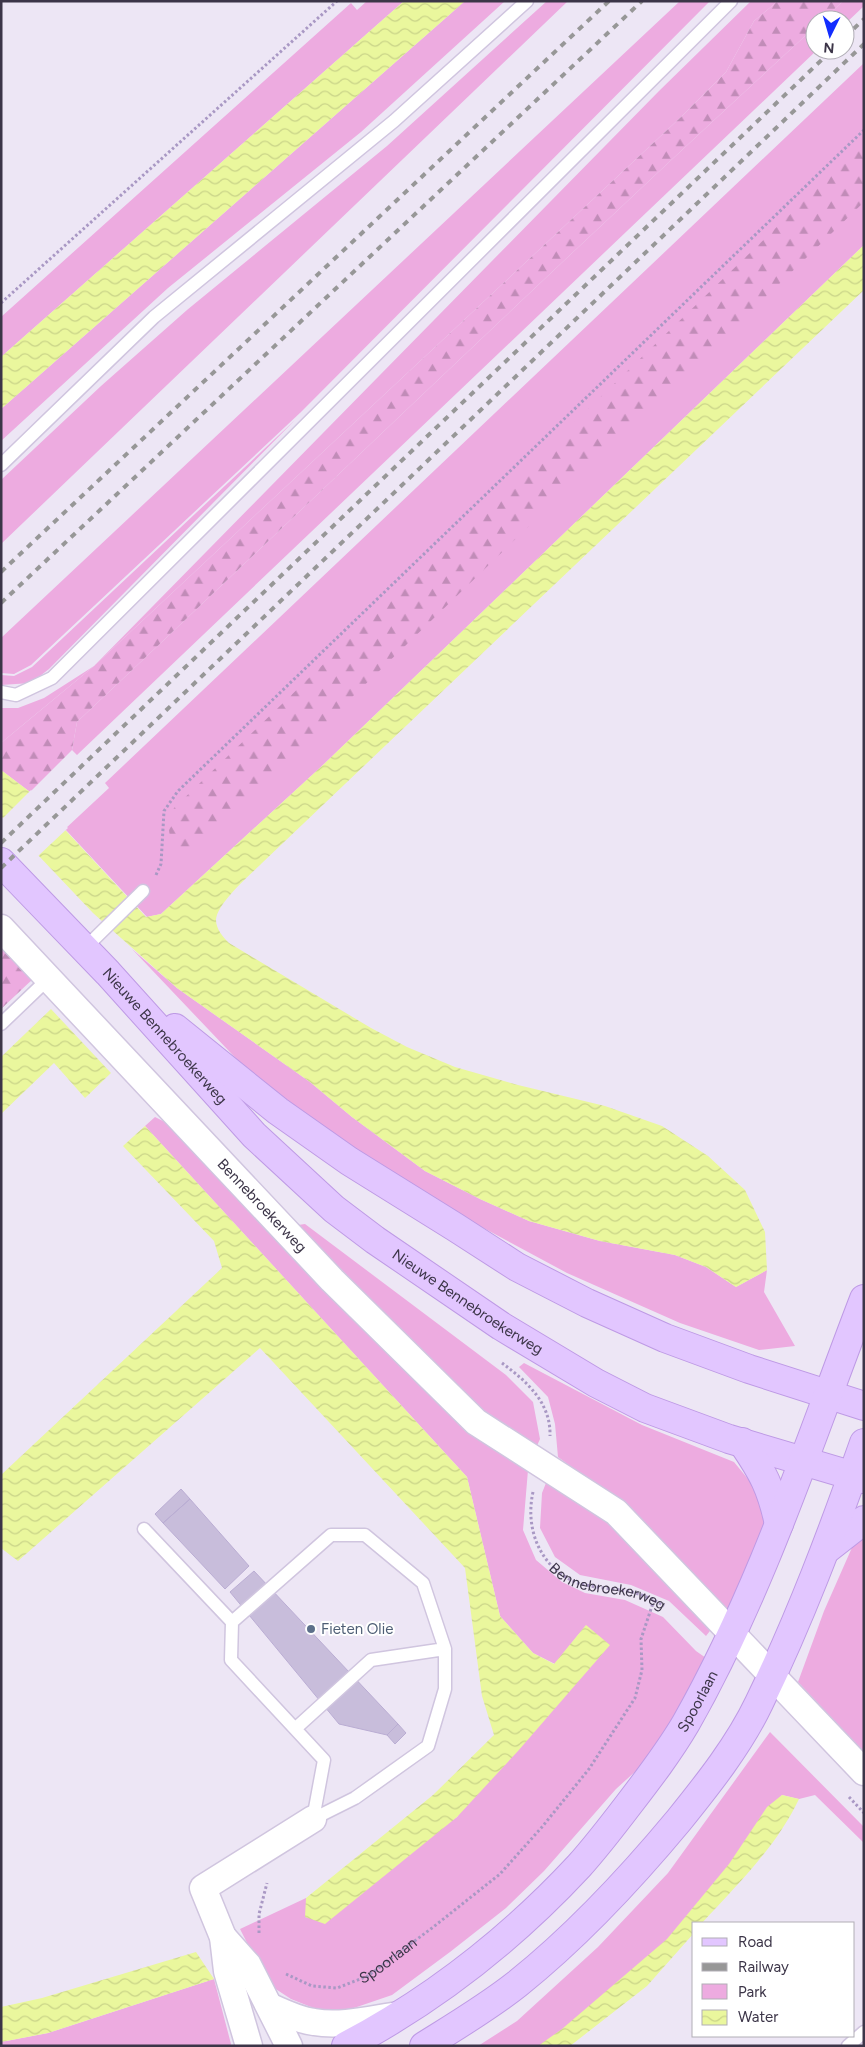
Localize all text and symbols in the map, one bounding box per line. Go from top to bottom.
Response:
north arrow [805,10,855,60]
text: N [823,39,835,56]
street label: Nieuwe Bennebroekerweg [99,964,231,1108]
street label: Bennebroekerweg [214,1155,310,1256]
street label: Nieuwe Bennebroekerweg [389,1245,546,1358]
street label: Bennebroekerweg [545,1559,669,1614]
place label: Fieten Olie [321,1620,393,1638]
marker: Fieten Olie [305,1623,317,1635]
street label: Spoorlaan [673,1668,722,1736]
legend [692,1922,855,2037]
text: Road [738,1933,773,1951]
street label: Spoorlaan [357,1934,420,1988]
text: Railway [738,1958,789,1976]
text: Park [738,1983,767,2001]
text: Water [738,2008,778,2026]

